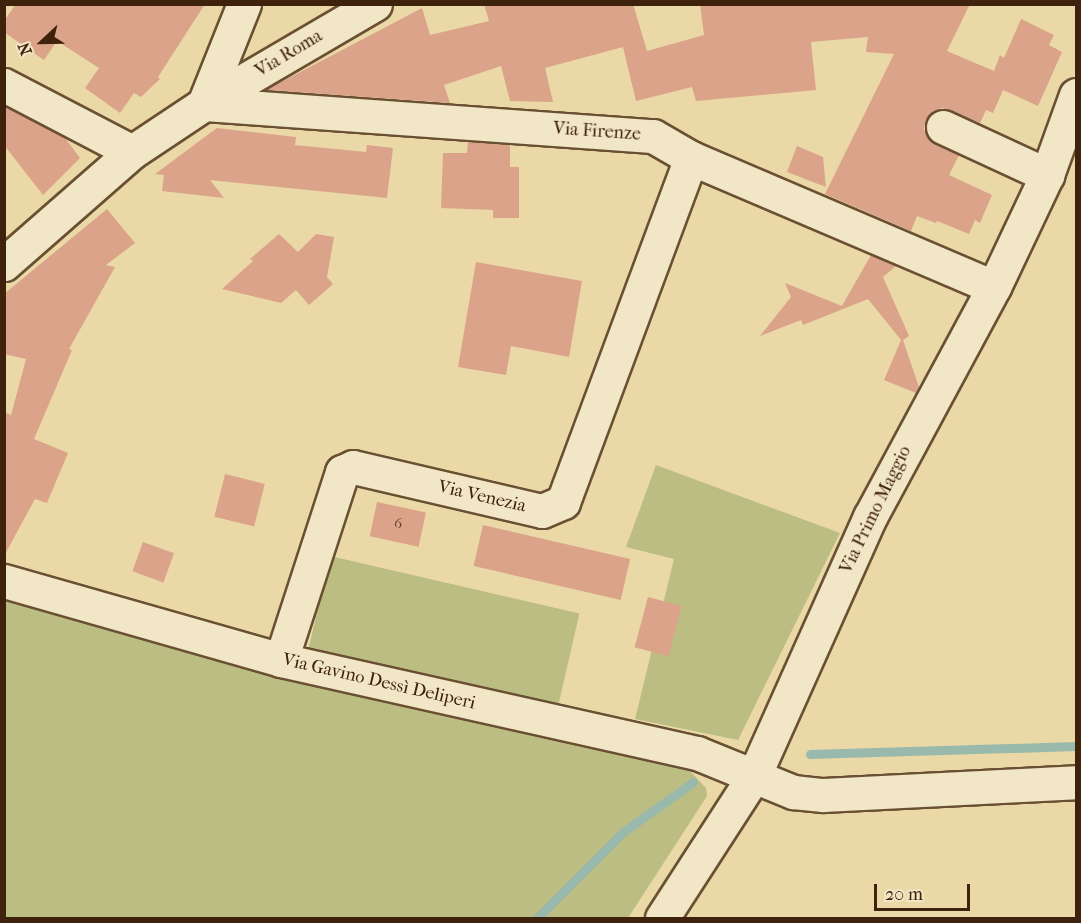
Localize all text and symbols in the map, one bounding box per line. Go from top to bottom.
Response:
north arrow [12,12,72,72]
street label: Via Roma [252,26,326,82]
text: N [14,40,36,58]
street label: Via Firenze [552,118,642,146]
street label: Via Primo Maggio [836,443,916,577]
street label: Via Venezia [436,476,528,518]
house number: 6 [394,515,402,533]
street label: Via Gavino Dessì Deliperi [280,649,478,715]
scale bar [877,872,973,910]
text: 20 m [885,884,923,905]

